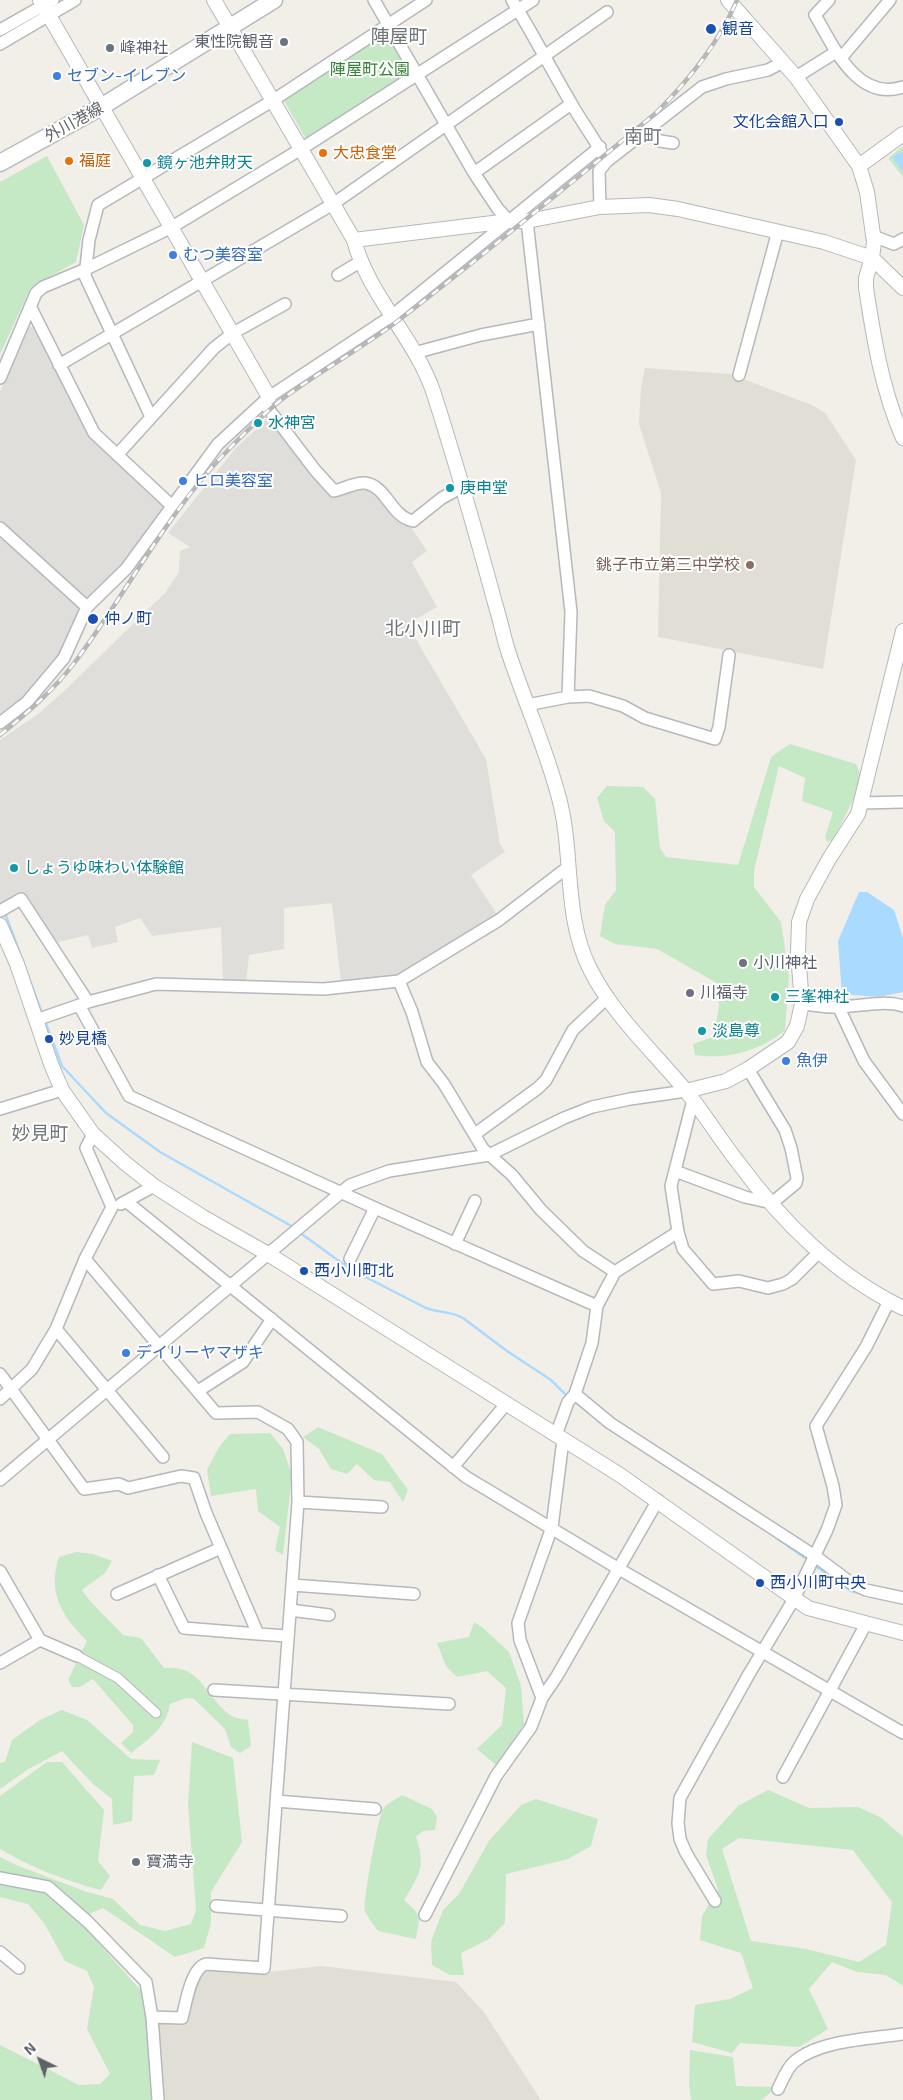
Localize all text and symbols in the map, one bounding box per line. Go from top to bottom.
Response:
place label: 観音 [722,19,754,39]
marker: 観音 [704,22,718,36]
district label: 陣屋町 [371,26,427,48]
place label: 東性院観音 [194,32,274,52]
marker: 東性院観音 [278,36,290,48]
place label: 峰神社 [120,38,168,58]
marker: 峰神社 [104,42,116,54]
park label: 陣屋町公園 [330,60,410,80]
place label: セブン-イレブン [67,66,186,86]
marker: セブン-イレブン [51,70,63,82]
street label: 外川港線 [41,98,107,146]
place label: 文化会館入口 [733,112,829,132]
marker: 文化会館入口 [833,116,845,128]
district label: 南町 [624,126,662,148]
place label: 大忠食堂 [333,143,397,163]
marker: 大忠食堂 [317,147,329,159]
place label: 福庭 [79,151,111,171]
place label: 鏡ヶ池弁財天 [157,153,253,173]
marker: 福庭 [63,155,75,167]
marker: 鏡ヶ池弁財天 [141,157,153,169]
place label: むつ美容室 [183,245,263,265]
marker: むつ美容室 [167,249,179,261]
place label: 水神宮 [268,413,316,433]
marker: 水神宮 [252,417,264,429]
place label: ヒロ美容室 [193,471,273,491]
marker: ヒロ美容室 [177,475,189,487]
place label: 庚申堂 [460,478,508,498]
marker: 庚申堂 [444,482,456,494]
place label: 銚子市立第三中学校 [596,555,740,575]
marker: 銚子市立第三中学校 [744,559,756,571]
place label: 仲ノ町 [104,609,152,629]
marker: 仲ノ町 [86,612,100,626]
district label: 北小川町 [385,618,461,640]
place label: しょうゆ味わい体験館 [24,858,184,878]
marker: しょうゆ味わい体験館 [8,862,20,874]
place label: 小川神社 [753,953,817,973]
marker: 小川神社 [737,957,749,969]
place label: 川福寺 [700,983,748,1003]
marker: 川福寺 [684,987,696,999]
place label: 三峯神社 [785,987,849,1007]
marker: 三峯神社 [769,991,781,1003]
place label: 淡島尊 [712,1021,760,1041]
marker: 淡島尊 [696,1025,708,1037]
place label: 妙見橋 [59,1029,107,1049]
marker: 妙見橋 [43,1033,55,1045]
place label: 魚伊 [796,1051,828,1071]
marker: 魚伊 [780,1055,792,1067]
district label: 妙見町 [12,1123,68,1145]
place label: 西小川町北 [314,1261,394,1281]
marker: 西小川町北 [298,1265,310,1277]
place label: デイリーヤマザキ [136,1343,264,1363]
marker: デイリーヤマザキ [120,1347,132,1359]
place label: 西小川町中央 [770,1573,866,1593]
marker: 西小川町中央 [754,1577,766,1589]
place label: 寶満寺 [146,1852,194,1872]
marker: 寶満寺 [130,1856,142,1868]
north arrow [15,2035,65,2085]
text: N [20,2039,39,2058]

